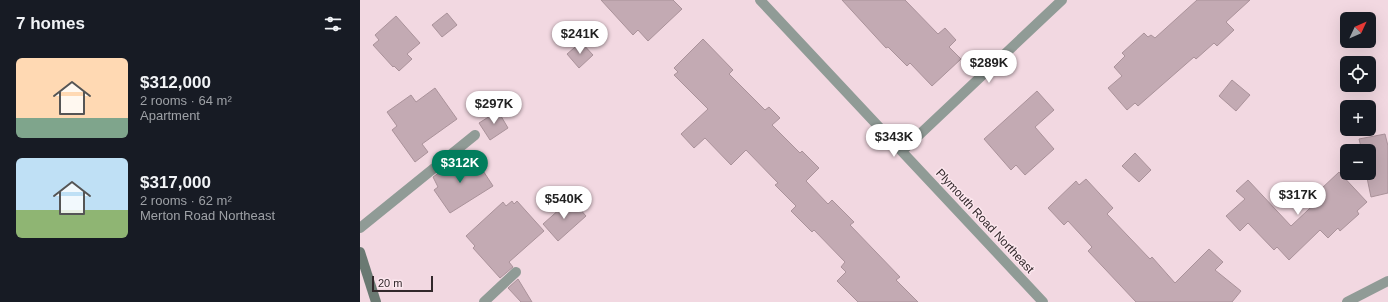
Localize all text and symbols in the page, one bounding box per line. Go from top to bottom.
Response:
north arrow [1340,12,1376,48]
map controls [1340,12,1376,180]
icon: filters [322,13,344,35]
text: 7 homes [16,14,85,33]
pin: $241K [552,21,608,55]
text: $241K [561,26,599,41]
pin: $289K [961,50,1017,84]
text: $289K [970,55,1008,70]
button: locate [1340,56,1376,92]
text: $312,000 [140,73,211,92]
icon: home [48,74,96,122]
pin: $297K [466,91,522,125]
text: 2 rooms · 64 m² [140,93,232,108]
text: $297K [475,96,513,111]
button: + [1340,100,1376,136]
text: Apartment [140,108,200,123]
pin: $343K [866,124,922,158]
text: $343K [875,129,913,144]
button: − [1340,144,1376,180]
pin: $312K [432,150,488,184]
text: $312K [441,155,479,170]
street label: Plymouth Road Northeast [933,166,1037,277]
text: $317,000 [140,173,211,192]
icon: home [48,174,96,222]
pin: $317K [1270,182,1326,216]
pin: $540K [536,186,592,220]
text: $317K [1279,187,1317,202]
text: $540K [545,191,583,206]
text: 2 rooms · 62 m² [140,193,232,208]
text: Merton Road Northeast [140,208,275,223]
scale bar [372,274,433,293]
text: 20 m [378,277,402,289]

